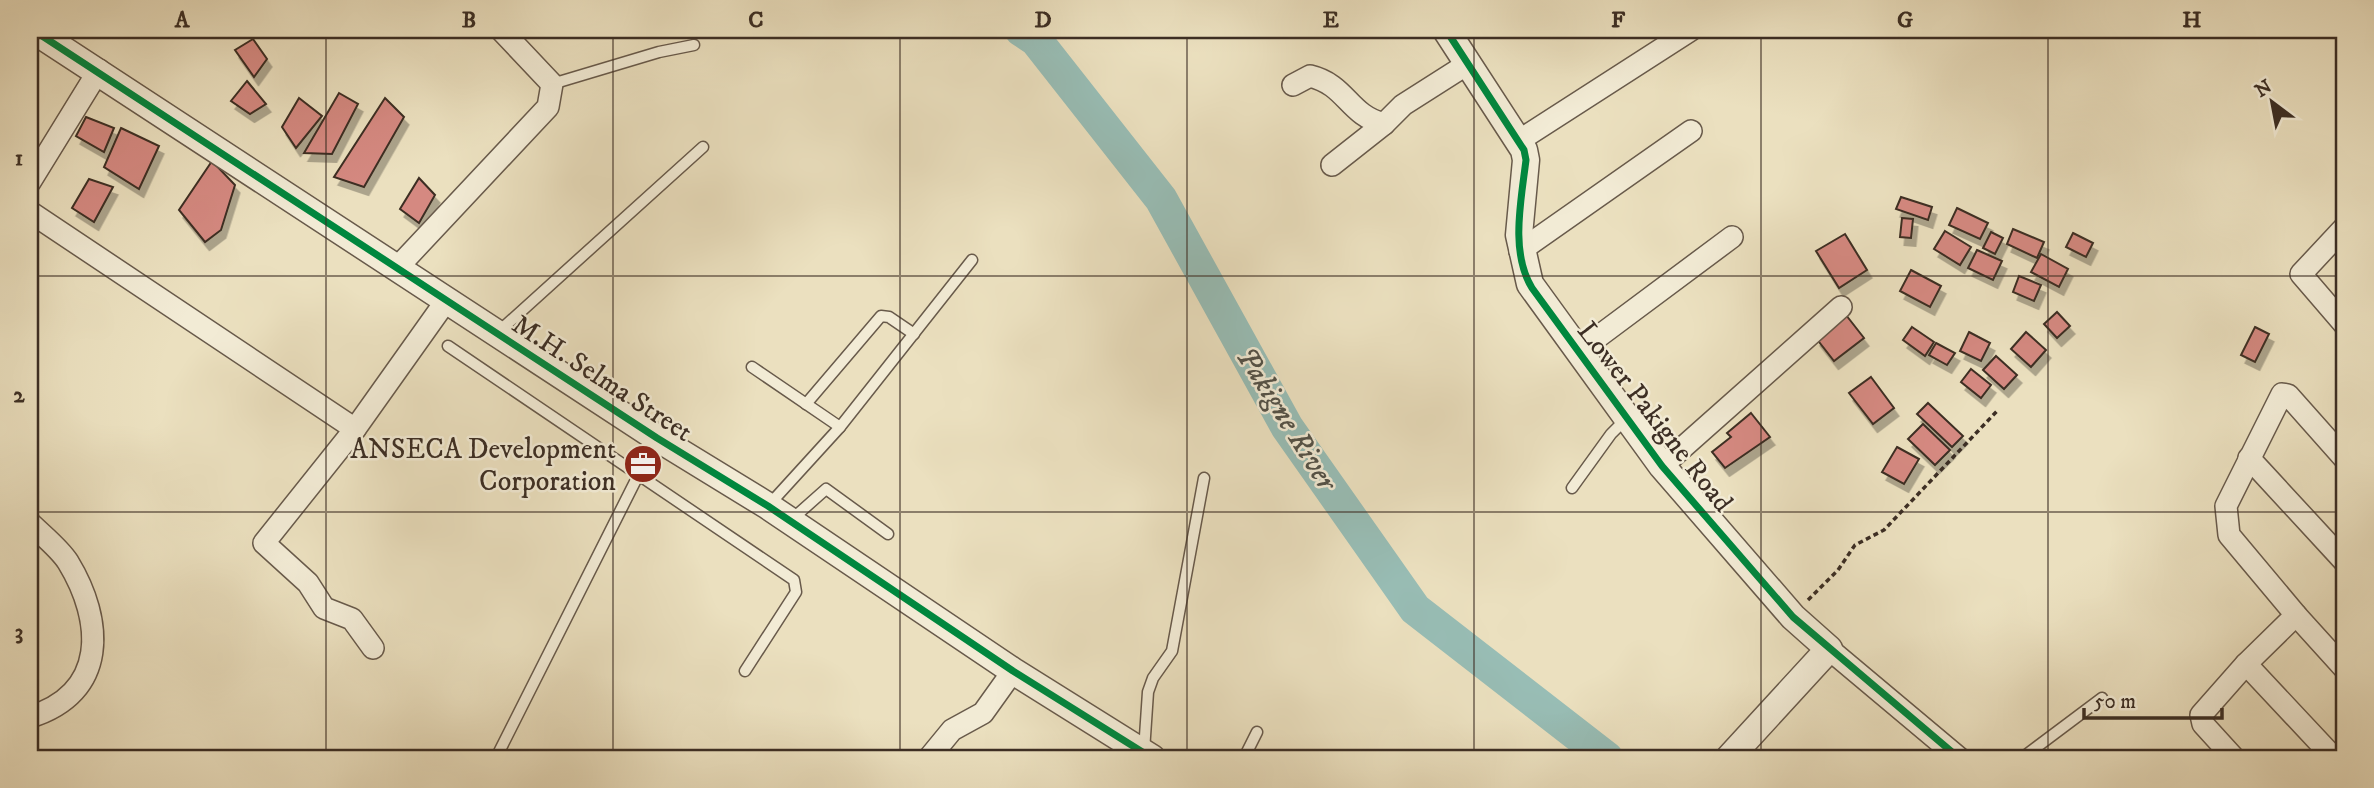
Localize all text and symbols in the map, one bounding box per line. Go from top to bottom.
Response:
text: A [174,6,191,35]
text: B [462,6,476,35]
text: C [748,6,764,35]
text: D [1034,6,1052,35]
text: E [1323,6,1339,35]
text: F [1611,6,1626,35]
text: G [1897,6,1913,35]
text: H [2182,6,2202,35]
north arrow [2238,66,2308,136]
text: N [2251,75,2277,103]
text: 1 [15,144,23,173]
street label: M.H. Selma Street [505,307,699,450]
street label: Lower Pakigne Road [1569,314,1740,519]
water label: Pakigne River [1227,340,1346,499]
text: 2 [13,381,25,410]
place label: ANSECA Development Corporation [350,432,616,499]
office icon: ANSECA Development Corporation [622,443,664,485]
text: 3 [15,618,23,647]
scale bar [2084,676,2222,720]
text: 50 m [2094,689,2136,715]

